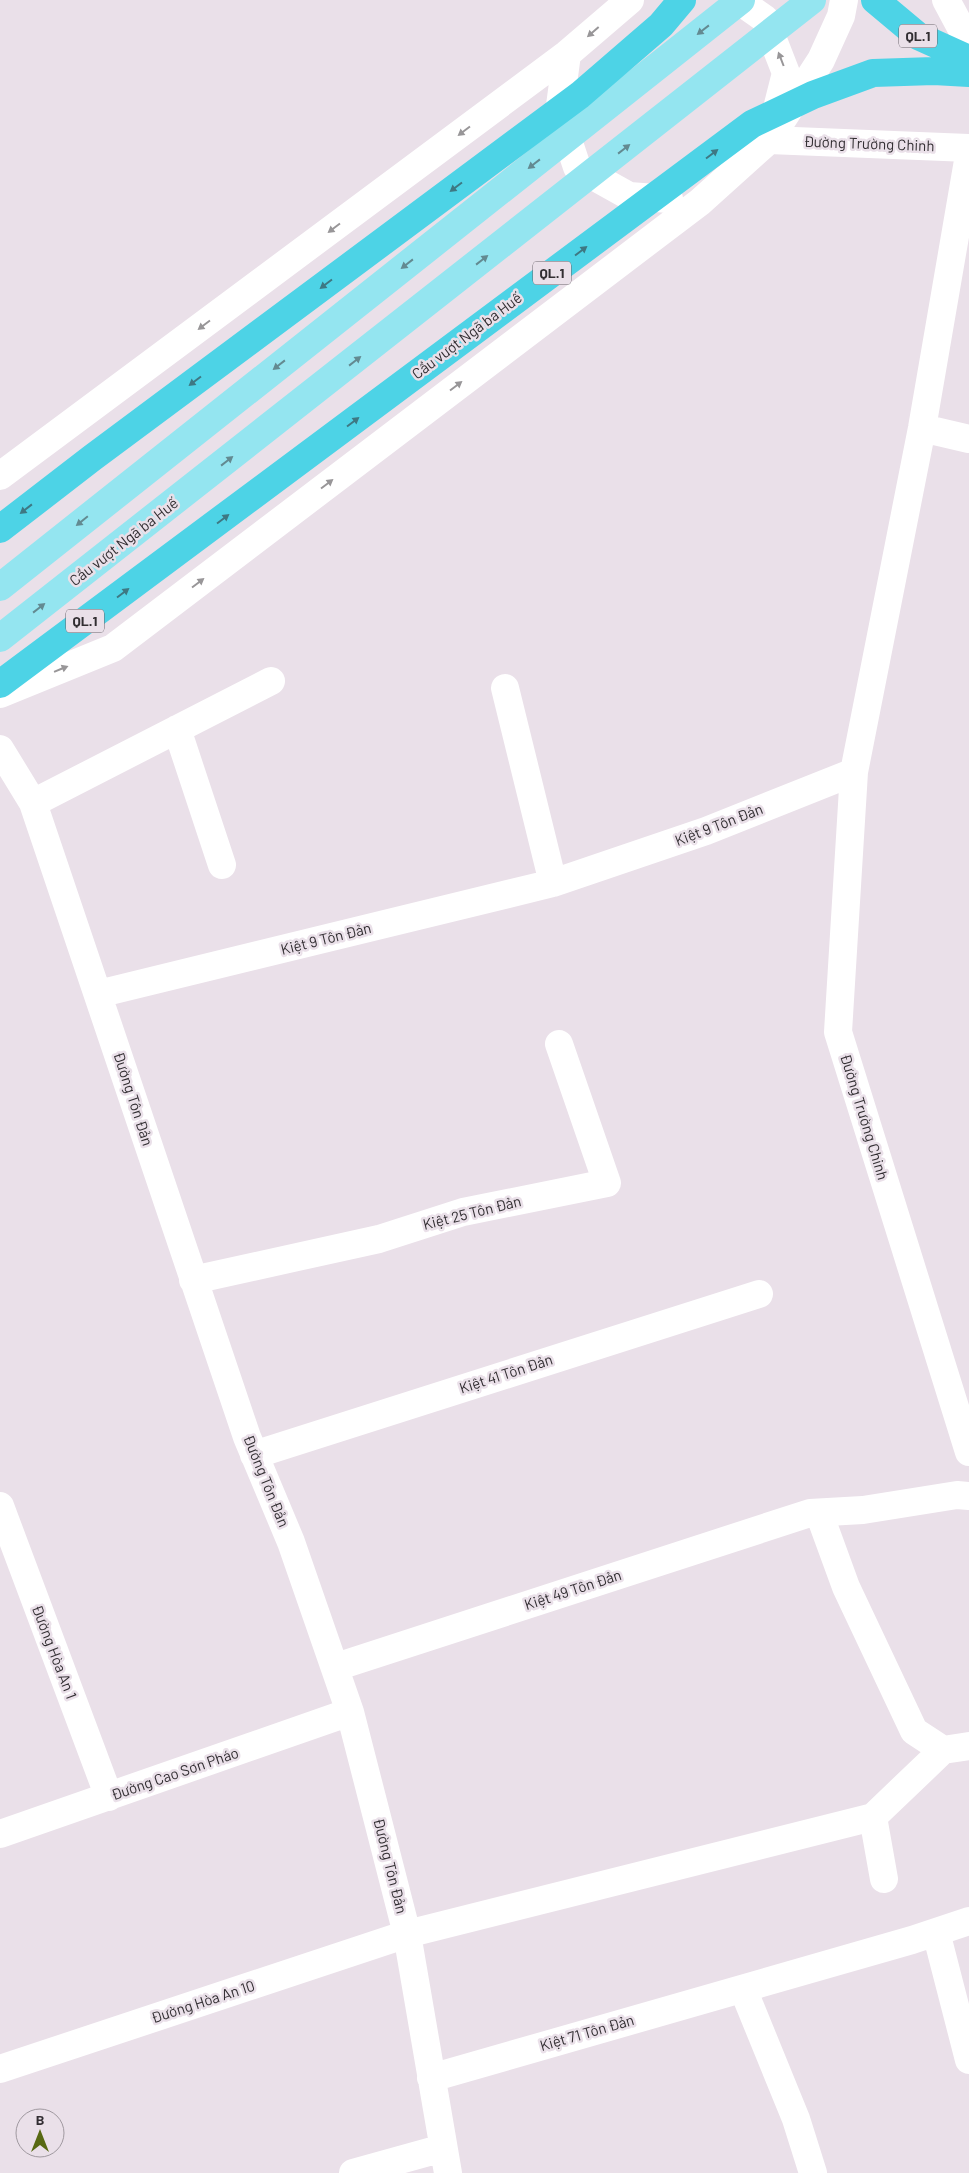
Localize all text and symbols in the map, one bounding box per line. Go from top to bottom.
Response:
road number: QL.1 [899,24,937,48]
one-way arrow [697,25,710,36]
one-way arrow [587,26,599,37]
one-way arrow [777,51,785,66]
one-way arrow [457,126,471,136]
street label: Đường Trường Chinh [803,132,935,154]
one-way arrow [617,143,630,154]
one-way arrow [705,149,719,159]
one-way arrow [528,158,541,169]
one-way arrow [449,182,463,192]
one-way arrow [327,223,341,233]
one-way arrow [574,246,587,257]
one-way arrow [475,255,489,265]
one-way arrow [401,259,414,270]
road number: QL.1 [533,262,571,284]
one-way arrow [319,279,333,289]
street label: Cầu vượt Ngã ba Huế [408,288,525,382]
one-way arrow [197,320,211,330]
one-way arrow [348,355,361,366]
one-way arrow [273,360,286,371]
one-way arrow [188,376,202,386]
one-way arrow [449,380,462,391]
one-way arrow [346,416,359,427]
one-way arrow [220,456,233,467]
one-way arrow [320,479,333,490]
street label: Cầu vượt Ngã ba Huế [66,493,181,589]
one-way arrow [20,504,33,515]
one-way arrow [216,514,230,524]
one-way arrow [76,516,89,526]
one-way arrow [191,577,204,588]
one-way arrow [116,587,129,598]
one-way arrow [32,603,45,614]
road number: QL.1 [66,610,104,632]
one-way arrow [54,664,68,672]
street label: Kiệt 9 Tôn Đản [672,799,765,849]
street label: Kiệt 9 Tôn Đản [279,918,373,958]
street label: Đường Tôn Đản [110,1049,158,1148]
street label: Đường Trường Chinh [837,1051,893,1182]
street label: Kiệt 25 Tôn Đản [421,1191,523,1233]
street label: Kiệt 41 Tôn Đản [457,1350,555,1397]
street label: Đường Tôn Đản [240,1432,294,1529]
street label: Kiệt 49 Tôn Đản [522,1565,623,1613]
street label: Đường Hòa An 1 [29,1602,81,1701]
street label: Đường Cao Sơn Pháo [109,1743,241,1803]
street label: Đường Tôn Đản [370,1816,412,1915]
street label: Đường Hòa An 10 [149,1976,257,2026]
street label: Kiệt 71 Tôn Đản [538,2010,636,2054]
north arrow [15,2108,65,2158]
text: B [36,2111,44,2128]

